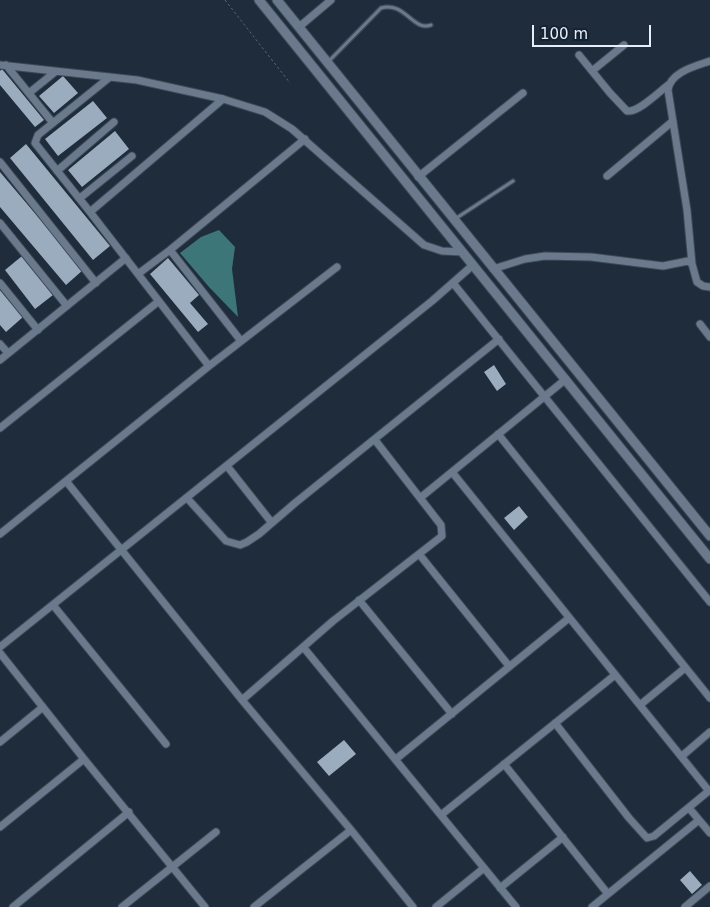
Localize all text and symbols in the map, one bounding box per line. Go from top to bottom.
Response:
scale bar [535,15,654,47]
text: 100 m [540,25,588,43]

